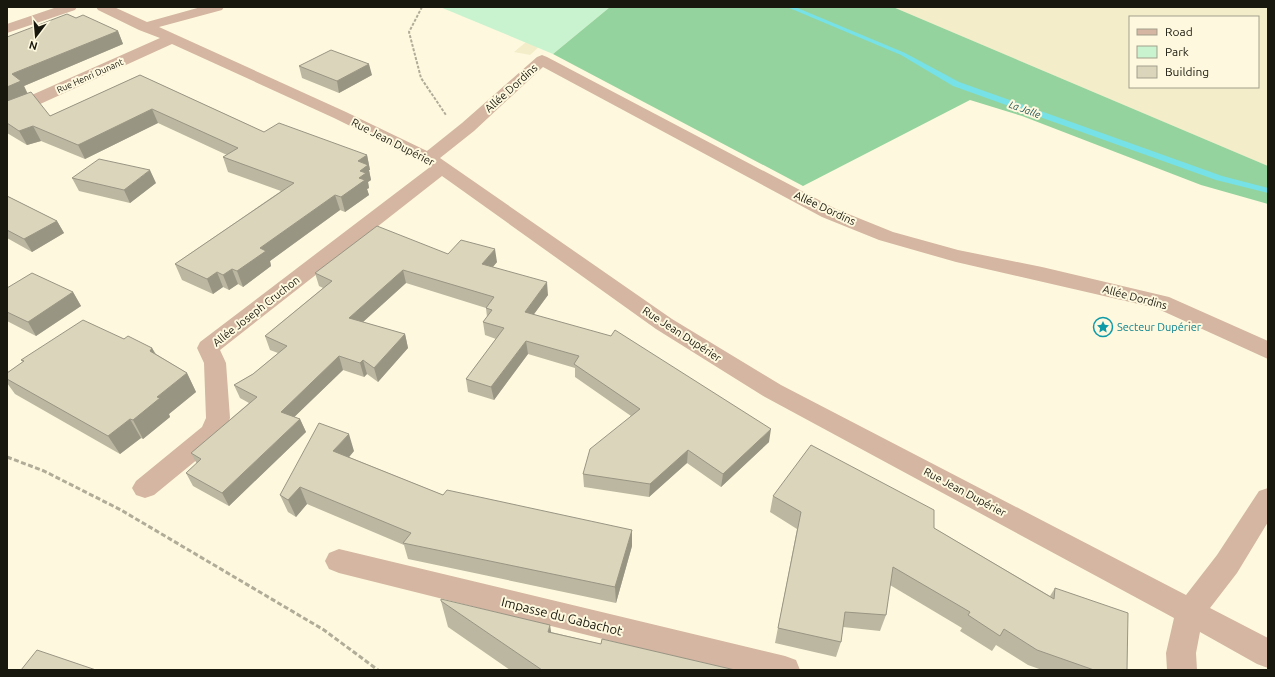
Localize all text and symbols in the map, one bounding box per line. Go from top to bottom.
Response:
north arrow [16,16,56,56]
legend [1129,16,1259,88]
text: Road [1165,25,1193,38]
text: N [28,39,39,53]
text: Park [1165,45,1189,58]
street label: Rue Henri Dunant [55,57,125,95]
street label: Allée Dordins [482,61,540,115]
text: Building [1165,65,1209,78]
water label: La Jalle [1007,99,1042,120]
street label: Rue Jean Dupérier [350,116,437,168]
street label: Allée Dordins [793,189,858,227]
street label: Allée Joseph Cruchon [210,273,302,349]
street label: Allée Dordins [1102,283,1169,311]
street label: Rue Jean Dupérier [640,304,724,364]
place icon: Secteur Dupérier [1092,316,1114,338]
place label: Secteur Dupérier [1117,321,1202,333]
street label: Rue Jean Dupérier [922,465,1009,519]
street label: Impasse du Gabachot [500,594,624,638]

